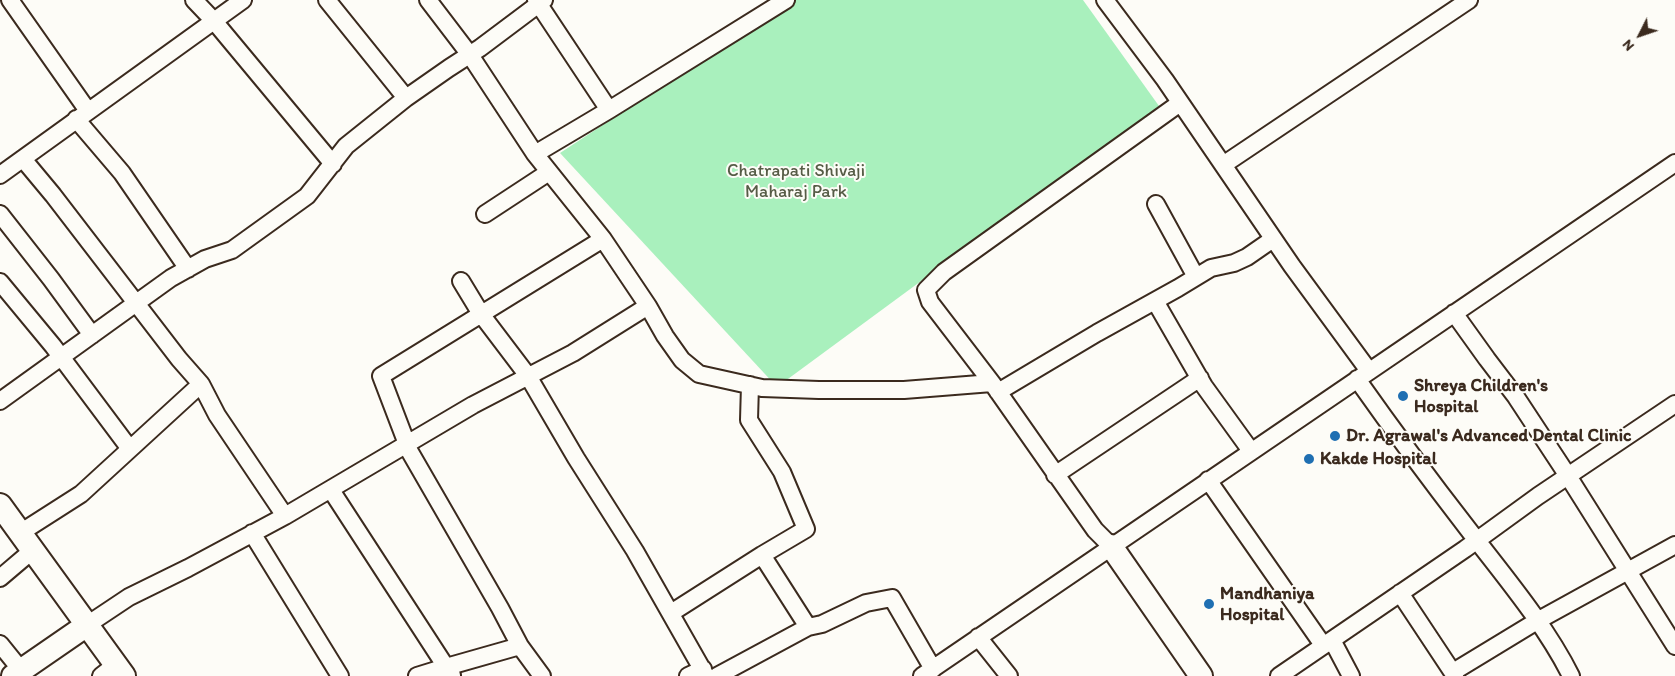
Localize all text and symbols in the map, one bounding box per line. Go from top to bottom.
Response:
north arrow [1615,10,1665,60]
text: N [1619,36,1638,54]
park label: Chatrapati Shivaji Maharaj Park [727,160,865,202]
place label: Shreya Children's Hospital [1414,375,1548,418]
marker: Shreya Children's Hospital [1396,389,1410,403]
place label: Dr. Agrawal's Advanced Dental Clinic [1346,425,1631,447]
marker: Dr. Agrawal's Advanced Dental Clinic [1328,429,1342,443]
place label: Kakde Hospital [1320,448,1437,470]
marker: Kakde Hospital [1302,452,1316,466]
place label: Mandhaniya Hospital [1220,583,1314,626]
marker: Mandhaniya Hospital [1202,597,1216,611]

